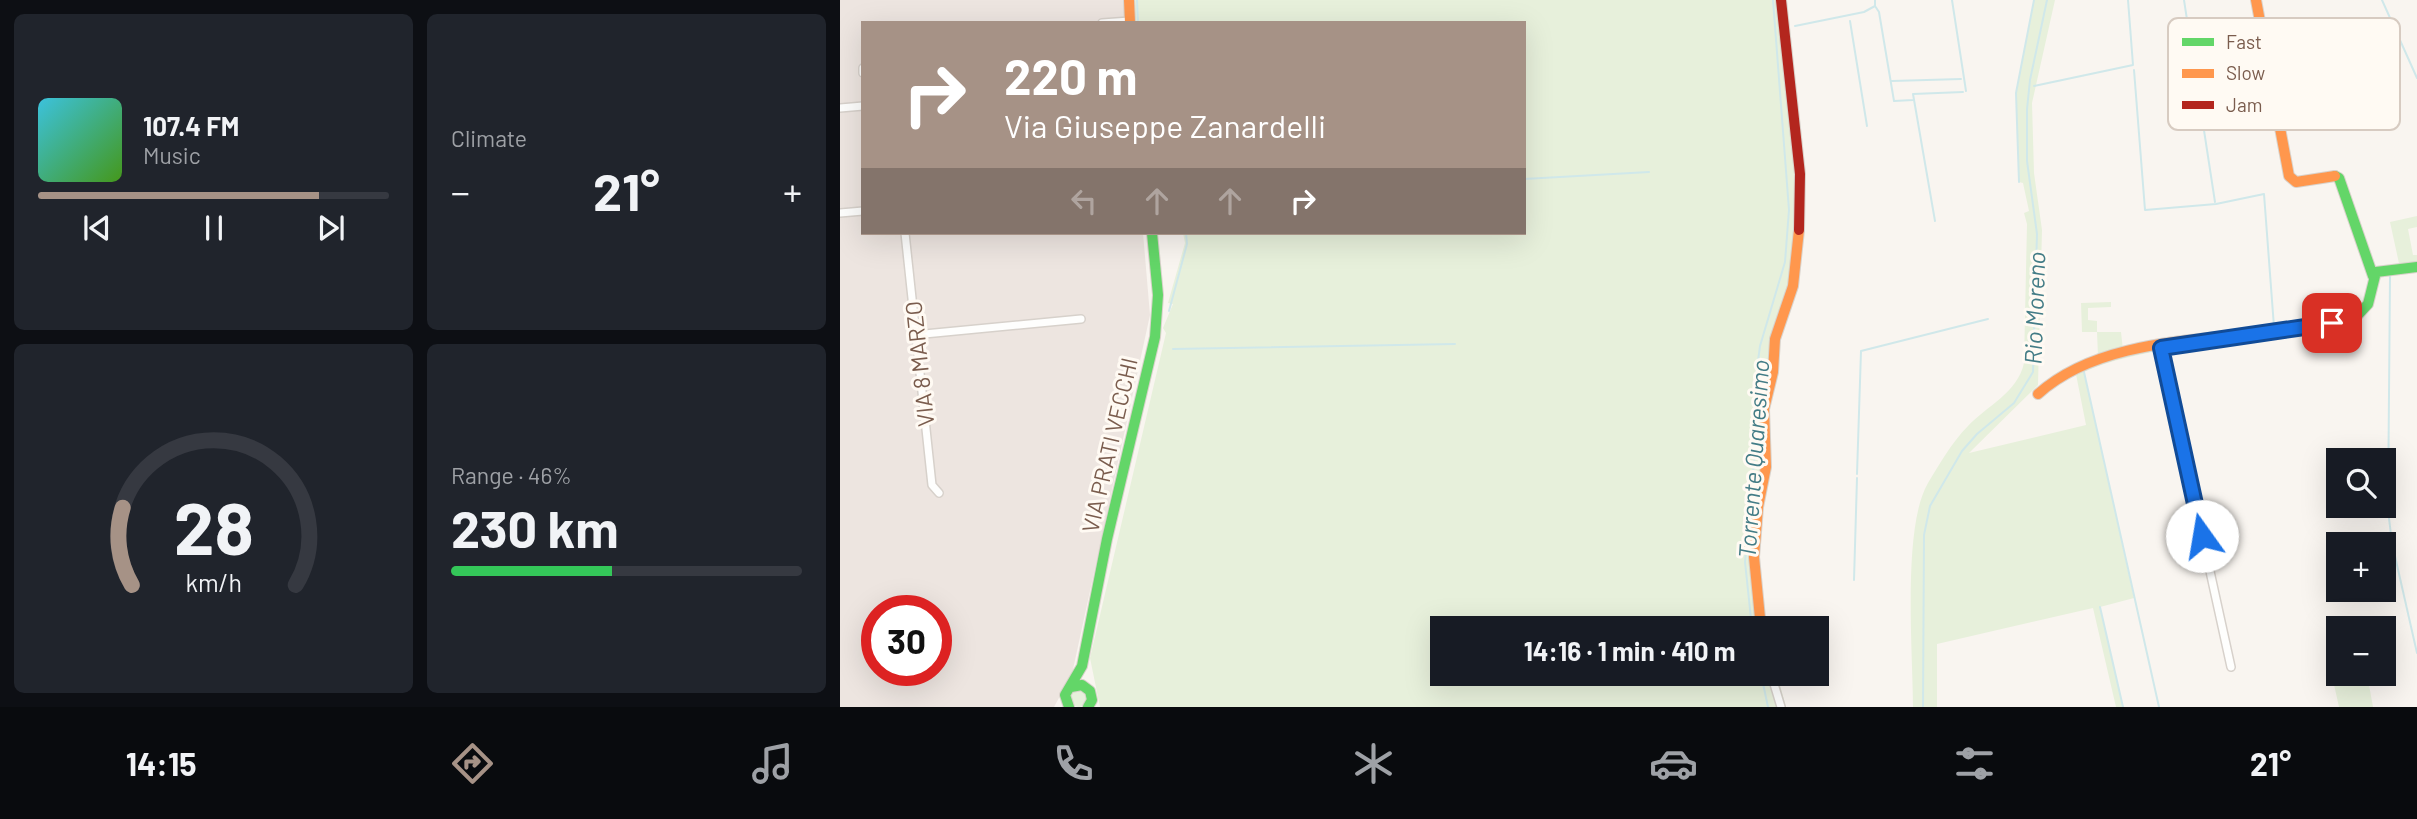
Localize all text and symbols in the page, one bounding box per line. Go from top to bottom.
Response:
legend [2168,18,2400,130]
text: Fast [2226,30,2262,53]
text: 220 m [1004,46,1138,105]
icon: right [889,49,980,140]
text: Slow [2226,61,2265,84]
text: Jam [2226,93,2262,116]
text: Via Giuseppe Zanardelli [1004,106,1326,144]
text: 107.4 FM [143,110,239,141]
text: Climate [451,124,527,152]
text: Music [143,141,201,169]
text: 21° [593,159,660,221]
text: − [451,168,470,214]
text: + [783,168,802,214]
icon: left [1065,182,1103,220]
icon: ahead [1138,182,1176,220]
icon: ahead [1211,182,1249,220]
icon: right [1284,182,1322,220]
icon: previous [78,209,116,247]
icon: pause [195,209,233,247]
icon: next [312,209,350,247]
water label: Rio Moreno [2018,251,2050,365]
pin [2302,293,2362,353]
street label: VIA 8 MARZO [898,300,940,428]
icon: arrive [2313,304,2351,342]
street label: VIA PRATI VECCHI [1075,355,1143,535]
water label: Torrente Quaresimo [1732,359,1774,559]
map controls [2326,448,2396,686]
button: search [2326,448,2396,518]
text: Range · 46% [451,461,572,489]
text: 28 [173,482,254,570]
text: 230 km [451,496,619,558]
position arrow [2165,499,2239,573]
button: + [2326,532,2396,602]
text: km/h [185,566,242,596]
speed limit sign: 30 [861,595,952,686]
button: − [2326,616,2396,686]
text: 14:16 · 1 min · 410 m [1524,635,1735,666]
icon: directions [448,739,497,788]
icon: music [748,739,797,788]
icon: phone [1049,739,1098,788]
icon: climate [1349,739,1398,788]
icon: car [1649,739,1698,788]
icon: filters [1950,739,1999,788]
text: 14:15 [126,744,197,782]
text: 21° [2250,744,2291,782]

